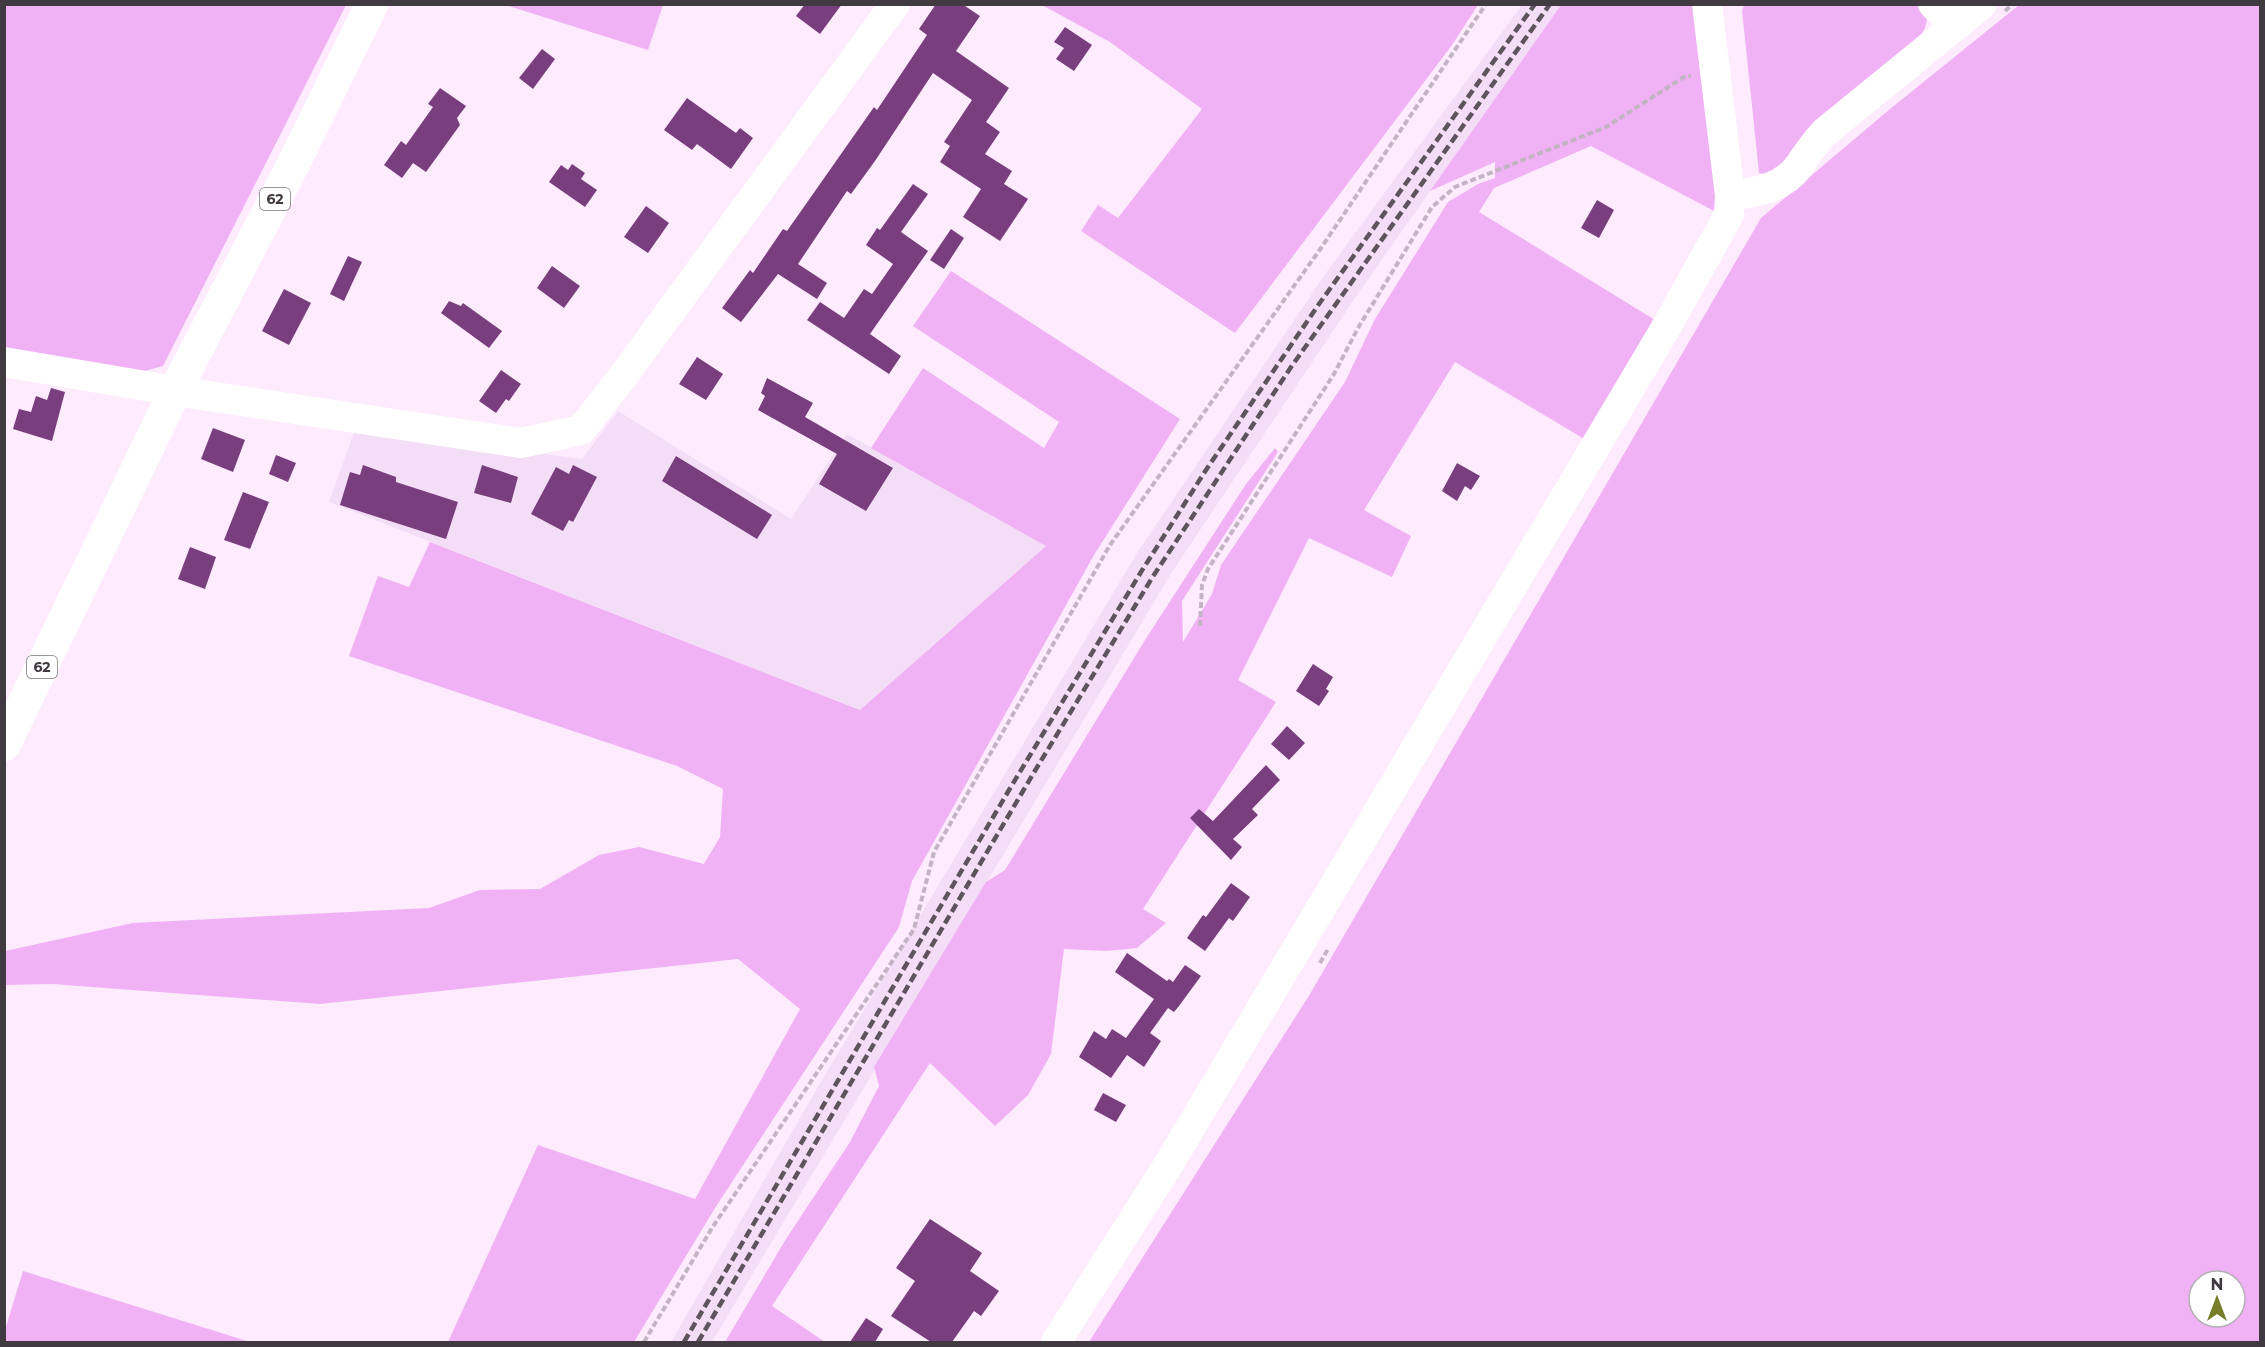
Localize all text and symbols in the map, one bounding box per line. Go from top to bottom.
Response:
road number: 62 [260,188,290,210]
road number: 62 [27,656,57,678]
north arrow [2187,1269,2247,1329]
text: N [2211,1275,2223,1294]

